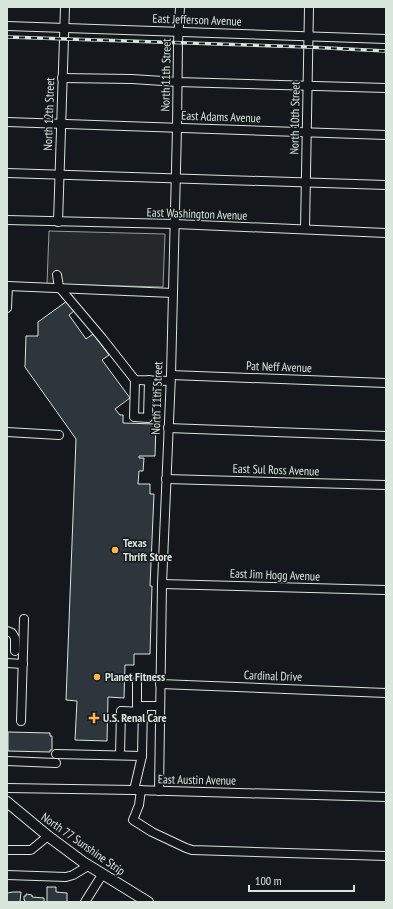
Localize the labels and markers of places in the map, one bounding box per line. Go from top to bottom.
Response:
place label: Texas Thrift Store [123,535,172,564]
marker: Texas Thrift Store [110,545,120,555]
place label: Planet Fitness [105,669,165,684]
marker: Planet Fitness [92,672,102,682]
place label: U.S. Renal Care [103,710,167,725]
marker: U.S. Renal Care [88,712,100,724]

